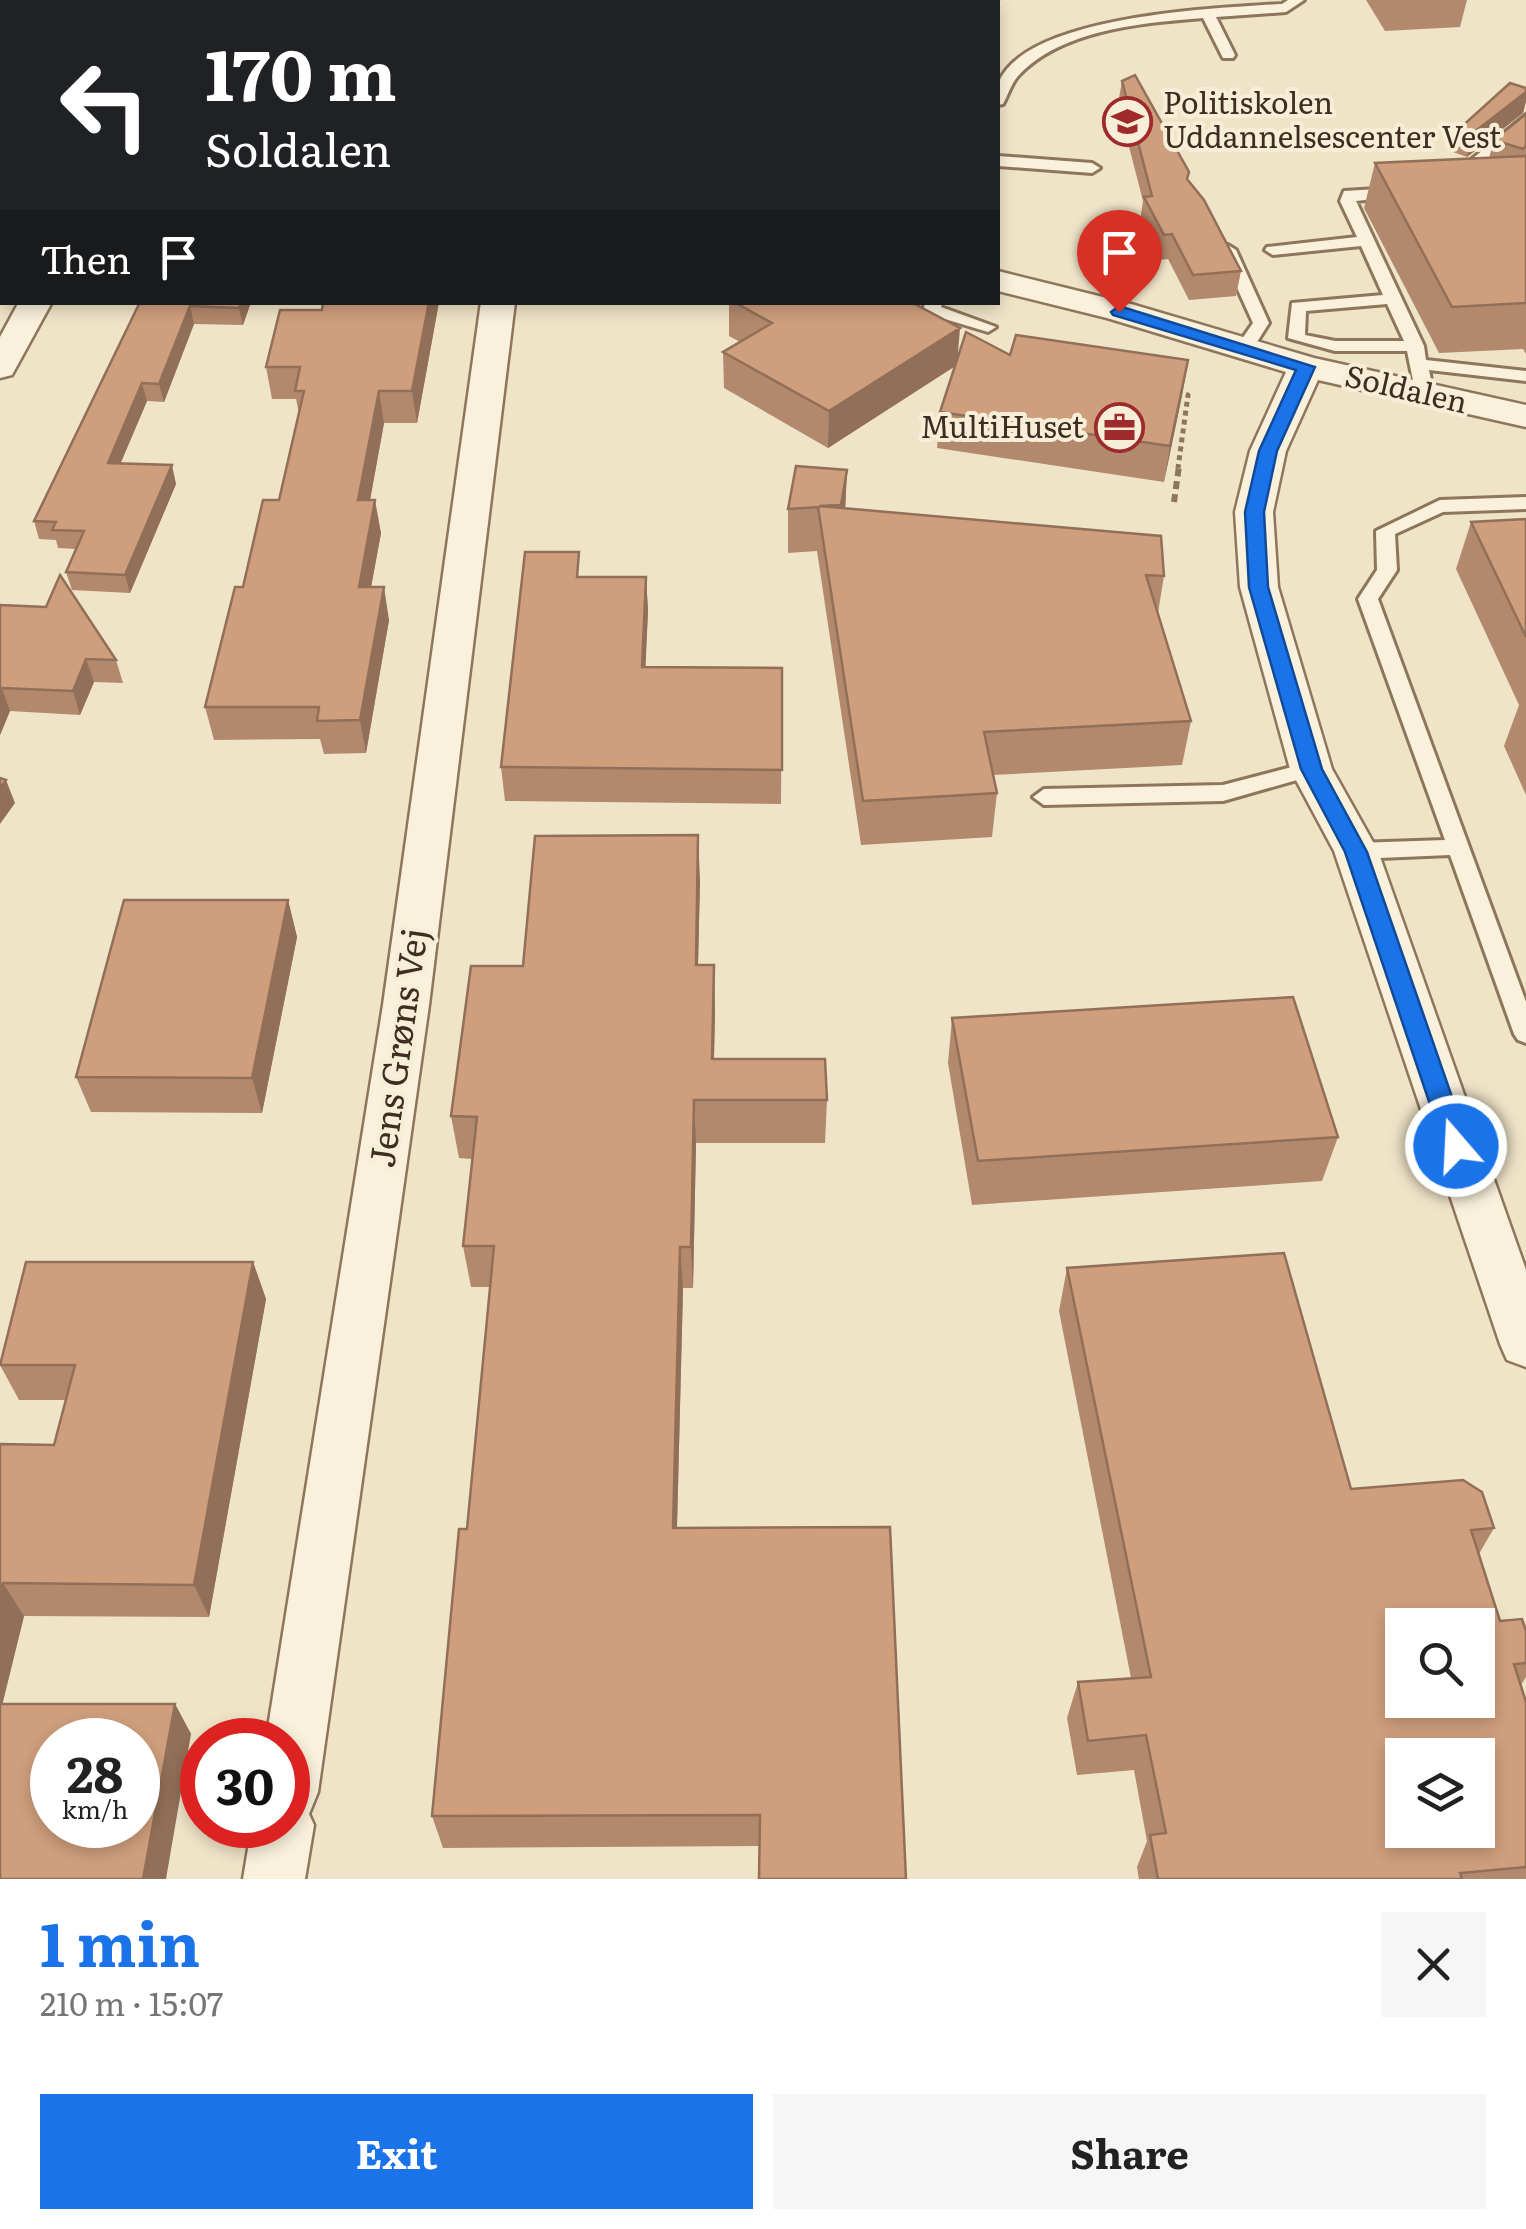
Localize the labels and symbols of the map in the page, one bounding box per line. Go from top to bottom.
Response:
place label: Politiskolen Uddannelsescenter Vest [1163,79,1501,157]
school or university icon: Politiskolen Uddannelsescenter Vest [1102,95,1154,147]
pin [1077,210,1162,313]
street label: Soldalen [1341,352,1472,422]
office icon: MultiHuset [1093,402,1145,454]
place label: MultiHuset [920,403,1084,447]
street label: Jens Grøns Vej [353,925,439,1171]
position arrow [1404,1094,1508,1198]
speed limit sign: 30 [180,1718,310,1848]

